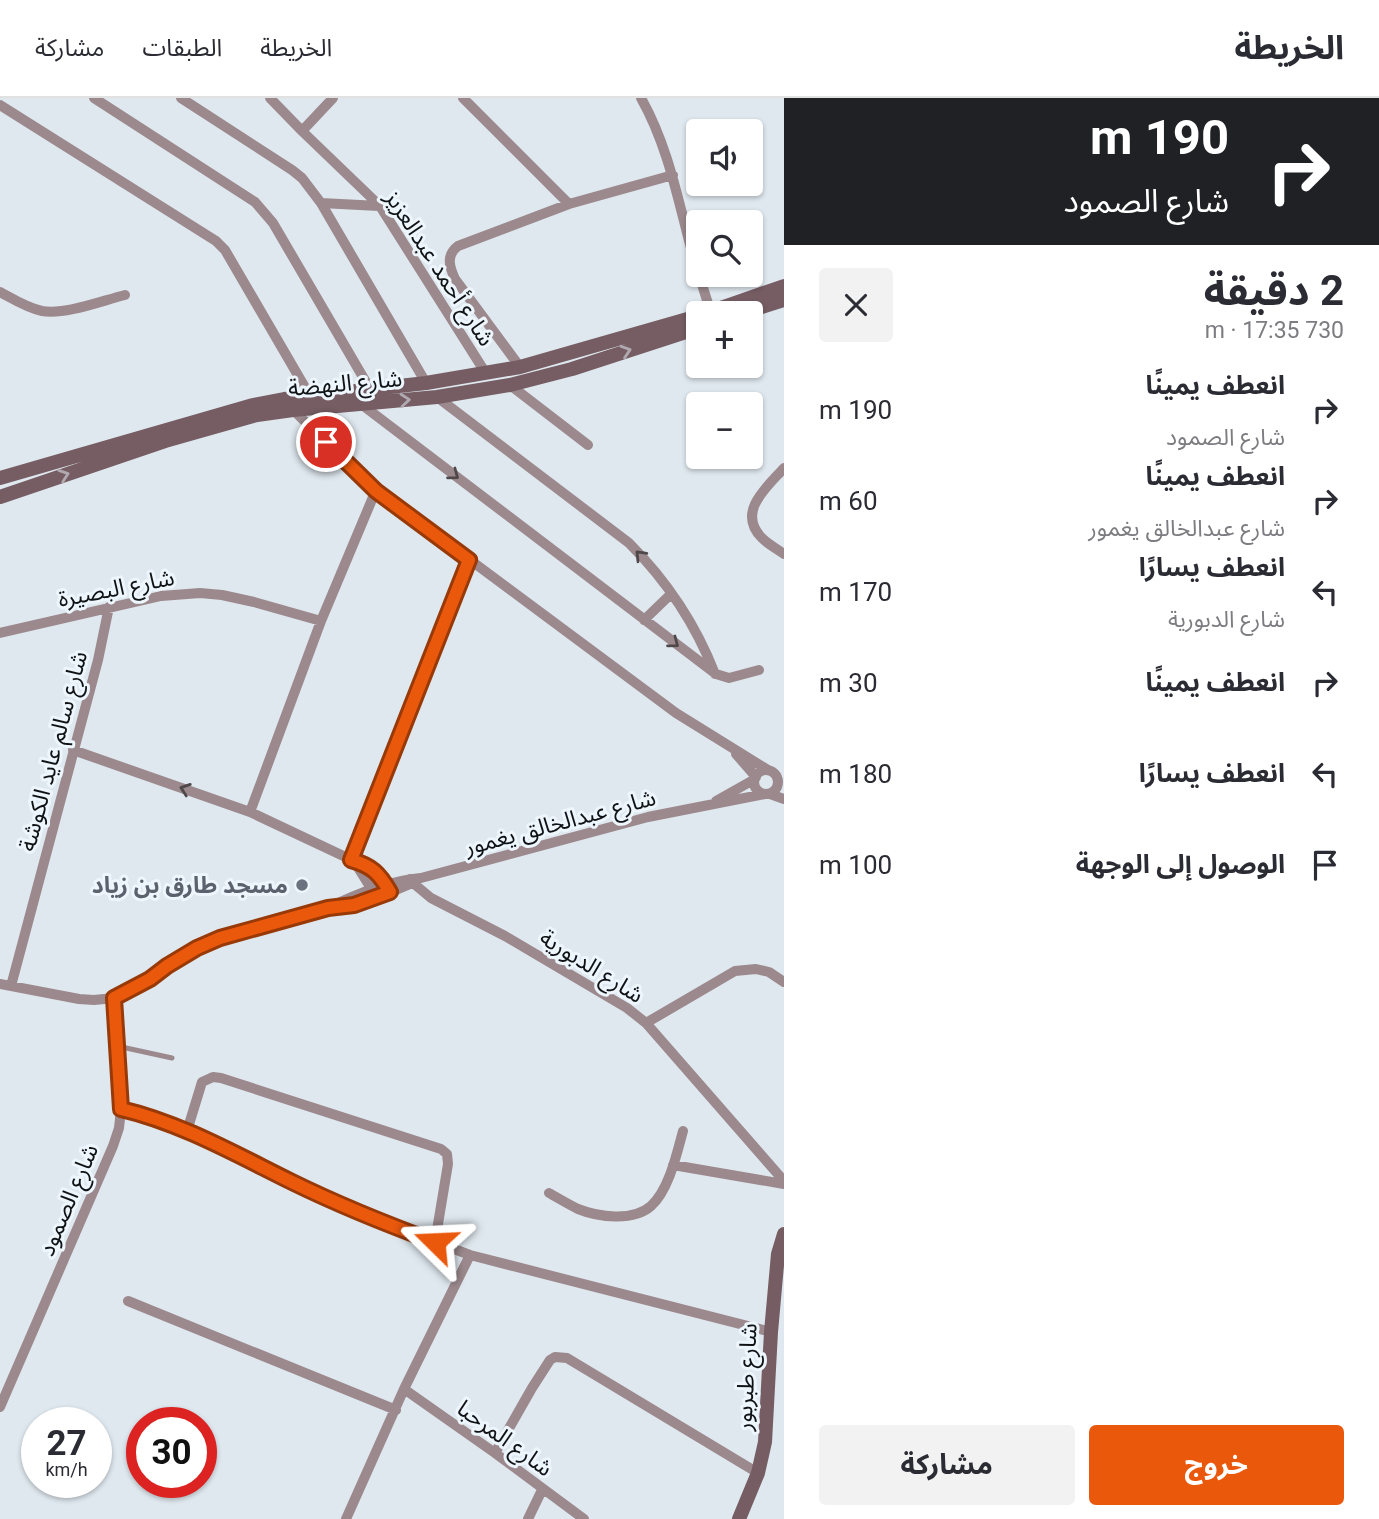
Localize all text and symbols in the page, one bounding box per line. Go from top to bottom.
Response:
text: الخريطة [1234,28,1344,67]
text: مشاركة [35,34,104,62]
text: الطبقات [142,34,222,62]
text: الخريطة [260,34,332,62]
text: 190 m [1090,109,1229,166]
map controls [686,119,763,469]
button: sound [686,119,763,196]
icon: right [1253,126,1344,217]
text: شارع الصمود [1064,182,1229,220]
street label: شارع أحمد عبدالعزيز [376,184,501,353]
button: search [686,210,763,287]
text: 2 دقيقة [1204,266,1344,315]
button: close [819,268,893,342]
button: + [686,301,763,378]
text: 730 m · 17:35 [1205,317,1344,344]
one-way arrow [620,345,632,360]
street label: شارع النهضة [287,365,404,405]
text: انعطف يمينًا [1146,370,1285,400]
icon: right [1306,391,1344,429]
button: − [686,392,763,469]
one-way arrow [399,393,410,408]
text: 190 m [819,395,892,425]
pin [296,412,356,472]
icon: arrive [307,423,345,461]
text: شارع الصمود [1166,424,1285,451]
text: انعطف يمينًا [1146,461,1285,491]
one-way arrow [447,467,459,479]
one-way arrow [58,469,70,483]
icon: right [1306,482,1344,520]
text: 60 m [819,486,878,516]
text: شارع عبدالخالق يغمور [1088,515,1285,542]
one-way arrow [636,550,649,563]
text: انعطف يسارًا [1139,552,1285,582]
street label: شارع البصيرة [56,564,177,616]
icon: left [1306,573,1344,611]
text: 170 m [819,577,892,607]
text: شارع الدبورية [1168,606,1285,633]
one-way arrow [667,634,679,647]
street label: شارع سالم عايد الكوشة [14,648,96,855]
icon: right [1306,664,1344,702]
text: انعطف يمينًا [1146,667,1285,697]
text: 30 m [819,668,878,698]
icon: left [1306,755,1344,793]
text: انعطف يسارًا [1139,758,1285,788]
text: 180 m [819,759,892,789]
one-way arrow [180,784,192,798]
street label: شارع عبدالخالق يغمور [461,784,659,864]
icon: arrive [1306,846,1344,884]
text: الوصول إلى الوجهة [1076,849,1285,879]
text: 100 m [819,850,892,880]
place label: مسجد طارق بن زياد [92,872,288,899]
marker: مسجد طارق بن زياد [294,877,310,893]
street label: شارع الدبورية [533,924,649,1011]
street label: شارع الصمود [33,1140,107,1261]
position arrow [398,1205,472,1279]
street label: شارع طبربور [730,1322,766,1433]
street label: شارع المرحبا [450,1395,558,1485]
speed limit sign: 30 [126,1407,217,1498]
text: 27 [46,1423,87,1464]
button: مشاركة [819,1425,1075,1505]
button: خروج [1089,1425,1344,1505]
text: km/h [45,1459,88,1480]

